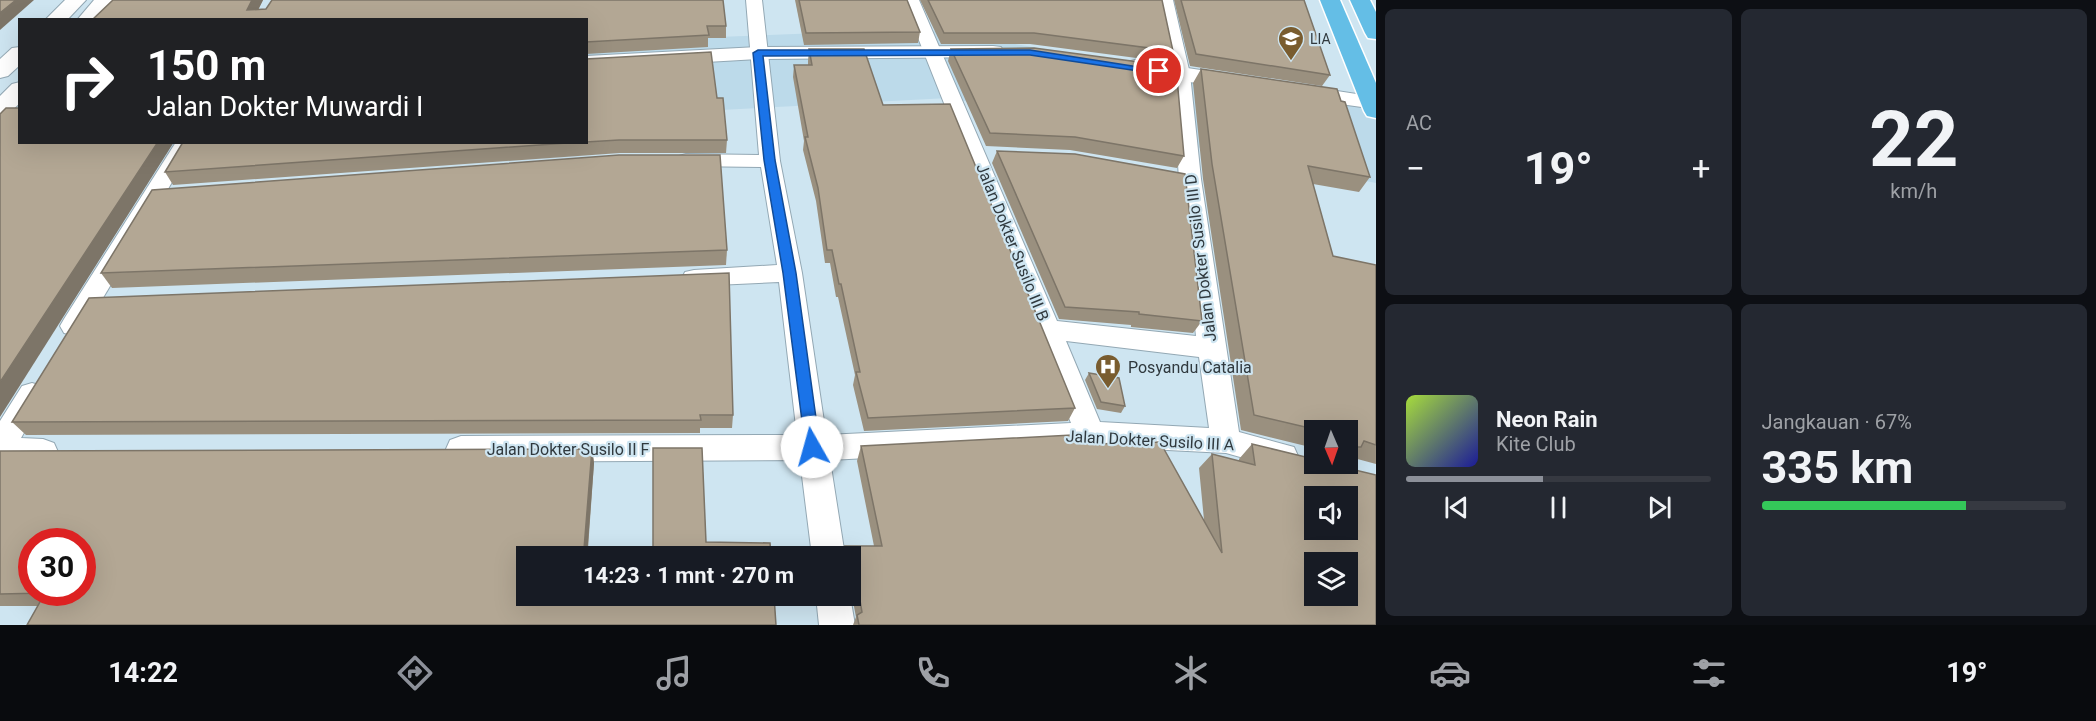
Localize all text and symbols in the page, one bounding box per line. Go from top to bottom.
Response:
school or university icon: LIA [1276,24,1306,62]
place label: LIA [1310,31,1331,47]
text: 150 m [147,41,266,90]
icon: right [48,42,126,120]
pin [1133,45,1184,96]
icon: arrive [1142,54,1175,87]
text: Jalan Dokter Muwardi I [147,91,423,123]
text: 22 [1869,94,1959,185]
text: AC [1406,111,1432,135]
text: 19° [1524,142,1593,195]
text: − [1406,149,1425,188]
text: + [1692,149,1711,188]
street label: Jalan Dokter Susilo III B [972,161,1053,324]
street label: Jalan Dokter Susilo III D [1181,173,1220,343]
text: km/h [1890,179,1937,203]
hospital icon: Posyandu Catalia [1093,352,1123,390]
place label: Posyandu Catalia [1128,358,1252,377]
text: Neon Rain [1496,407,1598,432]
text: Jangkauan · 67% [1762,410,1912,434]
position arrow [780,415,844,479]
north arrow [1304,420,1358,474]
map controls [1304,420,1358,606]
street label: Jalan Dokter Susilo III A [1065,427,1235,454]
text: Kite Club [1496,432,1576,456]
street label: Jalan Dokter Susilo II F [487,440,650,459]
text: 335 km [1762,441,1913,494]
button: sound [1304,486,1358,540]
icon: previous [1440,491,1473,524]
icon: pause [1542,491,1575,524]
icon: next [1643,491,1676,524]
speed limit sign: 30 [18,528,96,606]
button: layers [1304,552,1358,606]
text: 14:23 · 1 mnt · 270 m [583,563,794,588]
icon: directions [394,652,436,694]
icon: music [653,652,695,694]
icon: phone [912,652,954,694]
icon: climate [1170,652,1212,694]
icon: car [1429,652,1471,694]
icon: filters [1688,652,1730,694]
text: 14:22 [108,657,178,689]
text: 19° [1946,657,1988,689]

